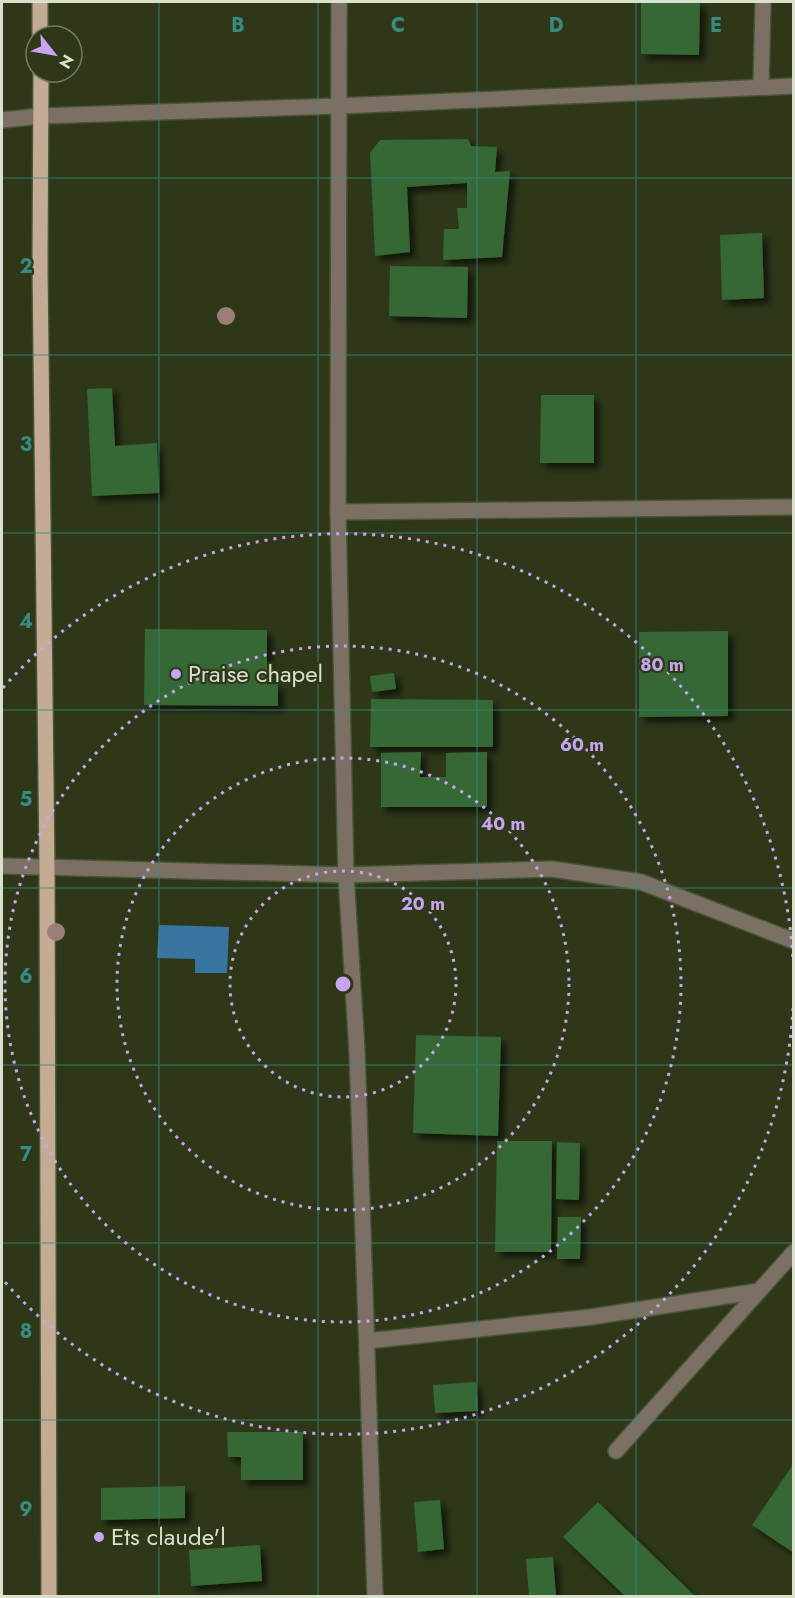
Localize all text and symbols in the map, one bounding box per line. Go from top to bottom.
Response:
text: B [231,11,245,40]
text: C [391,11,405,40]
text: D [549,11,563,40]
text: E [710,11,722,40]
north arrow [24,24,84,84]
text: N [53,50,80,73]
text: 2 [19,252,33,281]
text: 3 [20,430,32,459]
text: 4 [19,607,33,636]
text: 80 m [640,652,684,678]
place label: Praise chapel [188,656,323,691]
marker: Praise chapel [169,667,183,681]
text: 60 m [560,732,604,758]
text: 5 [20,785,33,814]
text: 40 m [481,811,525,837]
text: 20 m [401,891,445,917]
text: 6 [19,962,33,991]
centre of rings [333,974,353,994]
text: 7 [20,1140,33,1169]
text: 8 [20,1317,32,1346]
text: 9 [19,1495,33,1524]
place label: Ets claude'l [111,1519,226,1554]
marker: Ets claude'l [92,1530,106,1544]

